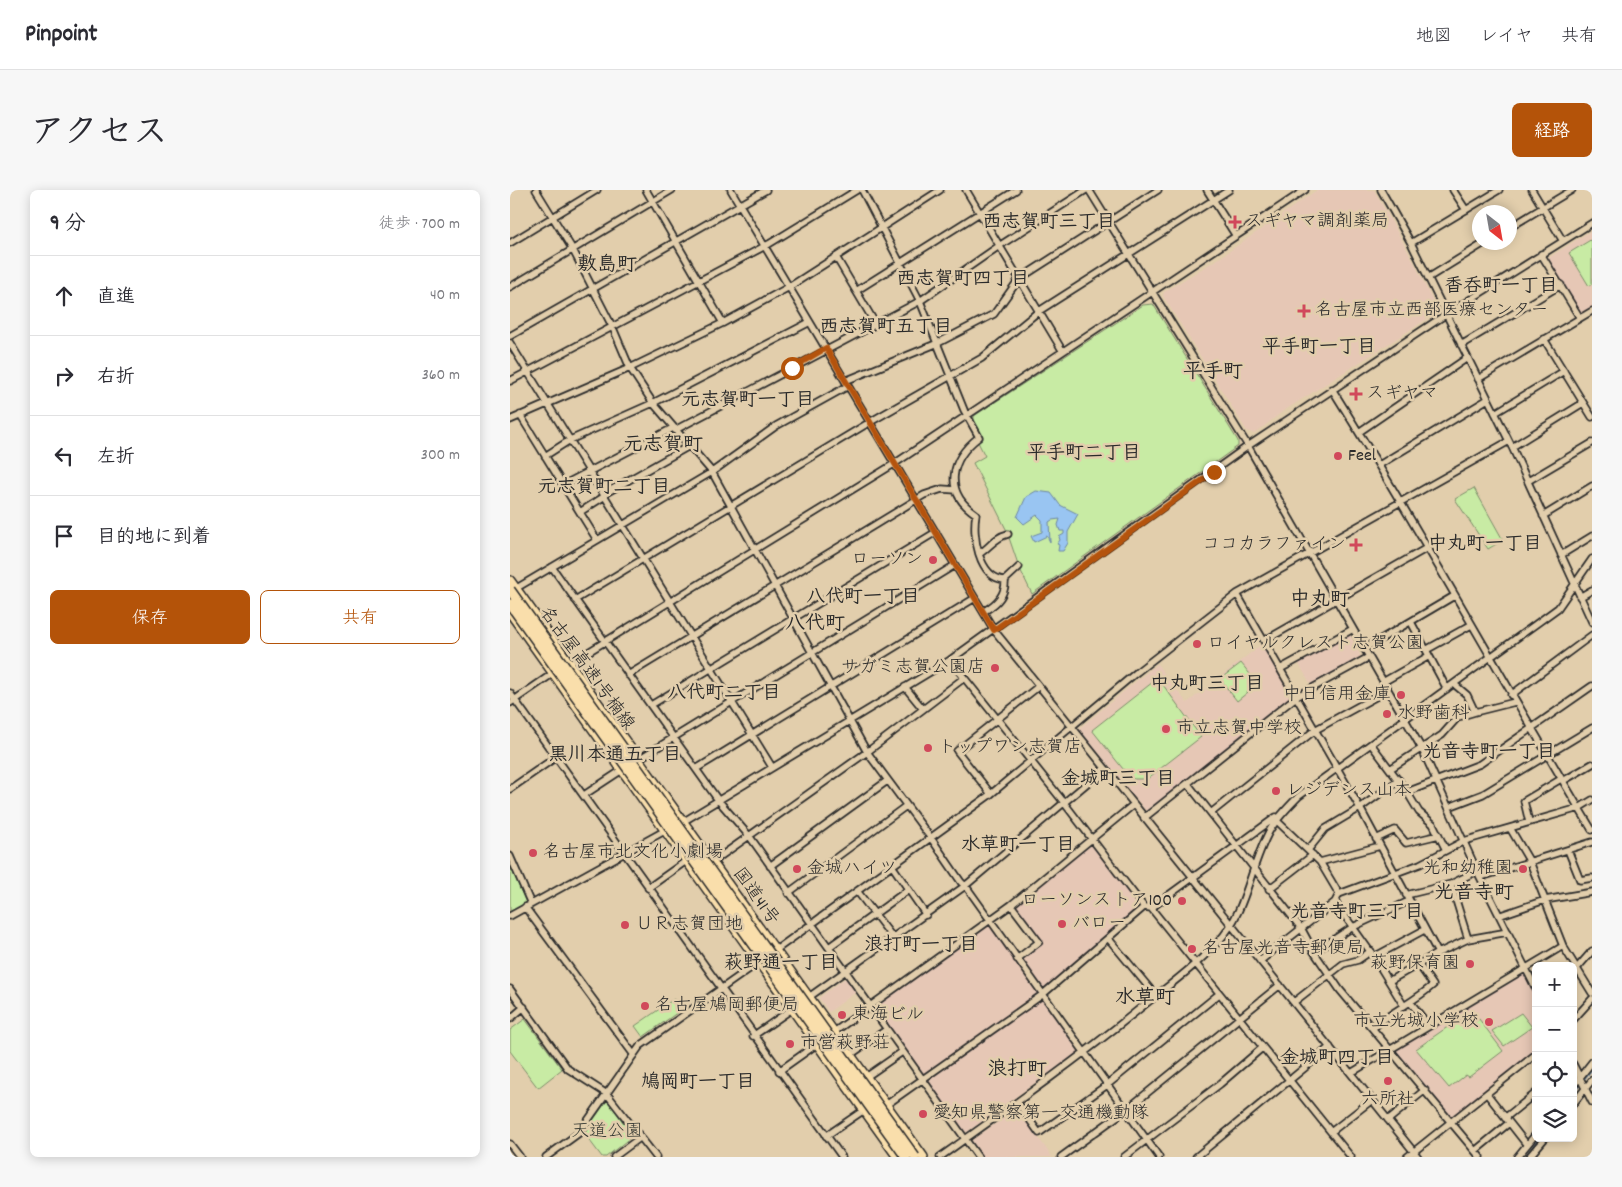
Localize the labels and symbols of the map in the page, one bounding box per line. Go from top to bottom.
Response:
north arrow [1472,205,1517,250]
district label: 西志賀町三丁目 [982,210,1116,237]
place label: スギヤマ調剤薬局 [1245,210,1389,235]
marker: スギヤマ調剤薬局 [1229,216,1241,228]
district label: 敷島町 [577,252,637,280]
district label: 西志賀町四丁目 [896,267,1030,294]
district label: 香呑町一丁目 [1444,274,1558,301]
place label: 名古屋市立西部医療センター [1315,299,1548,324]
marker: 名古屋市立西部医療センター [1297,304,1311,318]
district label: 西志賀町五丁目 [819,315,953,342]
district label: 平手町一丁目 [1262,335,1376,362]
route start [781,357,804,380]
district label: 平手町 [1183,359,1243,387]
place label: スギヤマ [1366,382,1438,407]
district label: 元志賀町一丁目 [681,388,815,415]
marker: スギヤマ [1350,388,1362,400]
district label: 元志賀町 [623,432,703,460]
district label: 平手町二丁目 [1027,441,1141,468]
place label: Feel [1348,444,1377,469]
marker: Feel [1332,450,1344,462]
route end [1203,461,1226,484]
district label: 元志賀町二丁目 [537,475,671,502]
district label: 中丸町一丁目 [1428,532,1542,559]
place label: ココカラファイン [1202,533,1346,558]
marker: ココカラファイン [1350,539,1362,551]
place label: ローソン [851,548,923,573]
marker: ローソン [927,554,939,566]
district label: 八代町一丁目 [806,585,920,612]
district label: 中丸町 [1290,587,1350,615]
street label: 名古屋高速1号楠線 [532,602,640,736]
district label: 八代町 [785,611,845,639]
place label: ロイヤルクレスト志賀公園 [1207,632,1424,657]
marker: ロイヤルクレスト志賀公園 [1191,638,1203,650]
place label: サガミ志賀公園店 [841,656,985,681]
marker: サガミ志賀公園店 [989,662,1001,674]
district label: 中丸町三丁目 [1150,672,1264,699]
district label: 八代町二丁目 [667,681,781,708]
place label: 中日信用金庫 [1283,683,1391,708]
marker: 中日信用金庫 [1395,689,1407,701]
place label: 水野歯科 [1397,702,1469,727]
marker: 水野歯科 [1381,708,1393,720]
place label: 市立志賀中学校 [1176,717,1302,742]
marker: 市立志賀中学校 [1160,723,1172,735]
place label: トップワン志賀店 [938,736,1082,761]
district label: 光音寺町一丁目 [1422,740,1556,767]
marker: トップワン志賀店 [922,742,934,754]
district label: 黒川本通五丁目 [548,743,682,770]
district label: 金城町三丁目 [1061,767,1175,794]
place label: レジデンス山本 [1286,779,1412,804]
marker: レジデンス山本 [1270,785,1282,797]
district label: 水草町一丁目 [961,833,1075,860]
place label: 名古屋市北文化小劇場 [543,841,723,866]
marker: 名古屋市北文化小劇場 [527,847,539,859]
place label: 金城ハイツ [807,857,897,882]
place label: 光和幼稚園 [1423,857,1513,882]
street label: 国道41号 [726,863,784,931]
marker: 金城ハイツ [791,863,803,875]
marker: 光和幼稚園 [1517,863,1529,875]
district label: 光音寺町 [1434,880,1514,908]
place label: ローソンストア100 [1021,889,1172,914]
marker: ローソンストア100 [1176,895,1188,907]
district label: 光音寺町三丁目 [1290,900,1424,927]
place label: バロー [1072,912,1126,937]
place label: ＵＲ志賀団地 [635,913,743,938]
marker: バロー [1056,918,1068,930]
marker: ＵＲ志賀団地 [619,919,631,931]
district label: 浪打町一丁目 [864,933,978,960]
place label: 名古屋光音寺郵便局 [1202,937,1364,962]
marker: 名古屋光音寺郵便局 [1186,943,1198,955]
district label: 萩野通一丁目 [724,951,838,978]
place label: 萩野保育園 [1370,952,1460,977]
marker: 萩野保育園 [1464,958,1476,970]
district label: 水草町 [1115,985,1175,1013]
place label: 名古屋鳩岡郵便局 [655,994,799,1019]
marker: 名古屋鳩岡郵便局 [639,1000,651,1012]
place label: 東海ビル [852,1003,924,1028]
marker: 東海ビル [836,1009,848,1021]
place label: 市立光城小学校 [1353,1010,1479,1035]
marker: 市立光城小学校 [1483,1016,1495,1028]
place label: 市営萩野荘 [800,1032,890,1057]
marker: 市営萩野荘 [784,1038,796,1050]
district label: 金城町四丁目 [1280,1046,1394,1073]
district label: 浪打町 [987,1057,1047,1085]
district label: 鳩岡町一丁目 [641,1070,755,1097]
marker: 六所社 [1382,1075,1394,1087]
place label: 六所社 [1361,1088,1415,1113]
place label: 愛知県警察第一交通機動隊 [933,1102,1149,1127]
marker: 愛知県警察第一交通機動隊 [917,1108,929,1120]
park label: 天道公園 [571,1120,643,1145]

